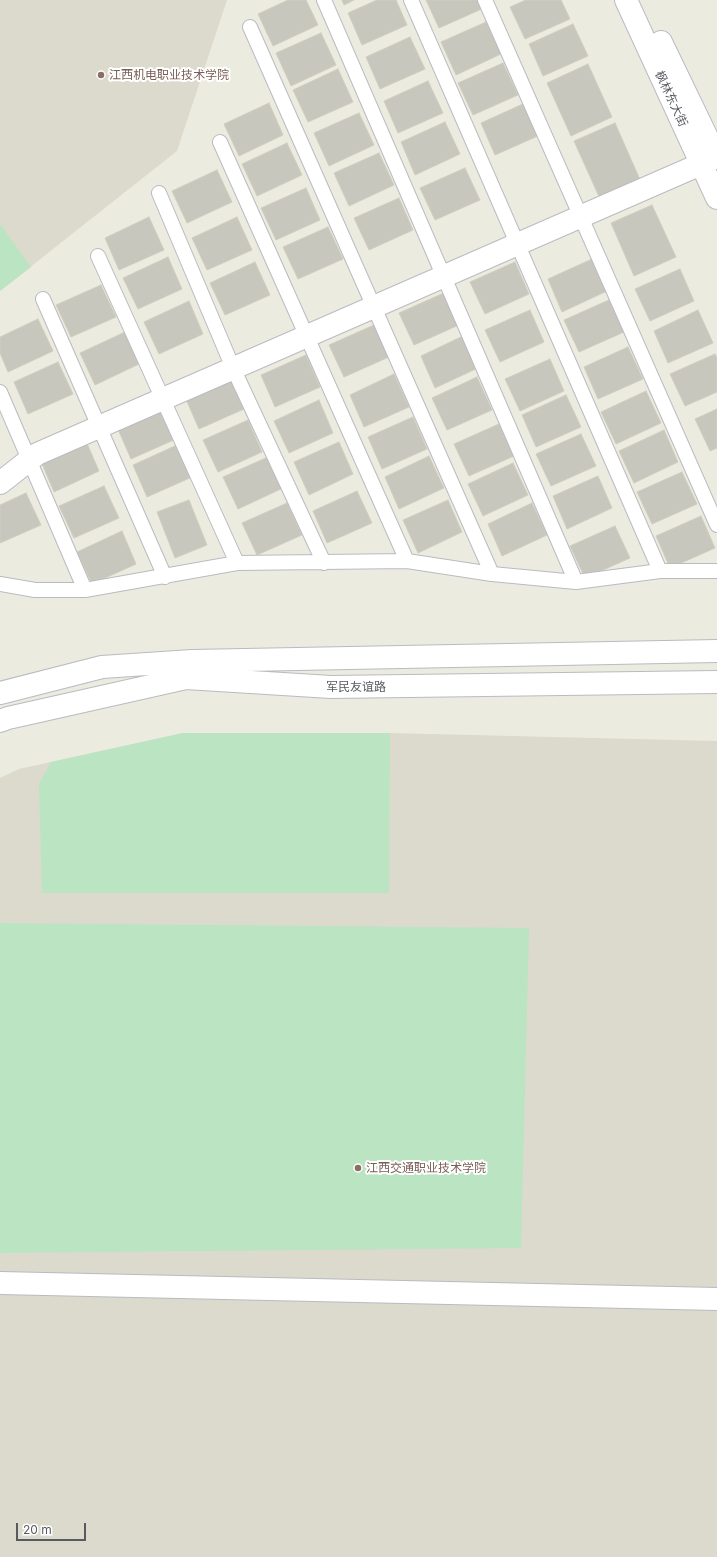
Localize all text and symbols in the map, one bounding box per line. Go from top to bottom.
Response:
place label: 江西机电职业技术学院 [109,68,229,82]
street label: 枫林东大街 [652,69,690,129]
marker: 江西机电职业技术学院 [96,70,106,80]
street label: 军民友谊路 [326,680,386,694]
place label: 江西交通职业技术学院 [366,1161,486,1175]
marker: 江西交通职业技术学院 [353,1163,363,1173]
scale bar [18,1515,88,1541]
text: 20 m [23,1522,52,1537]

